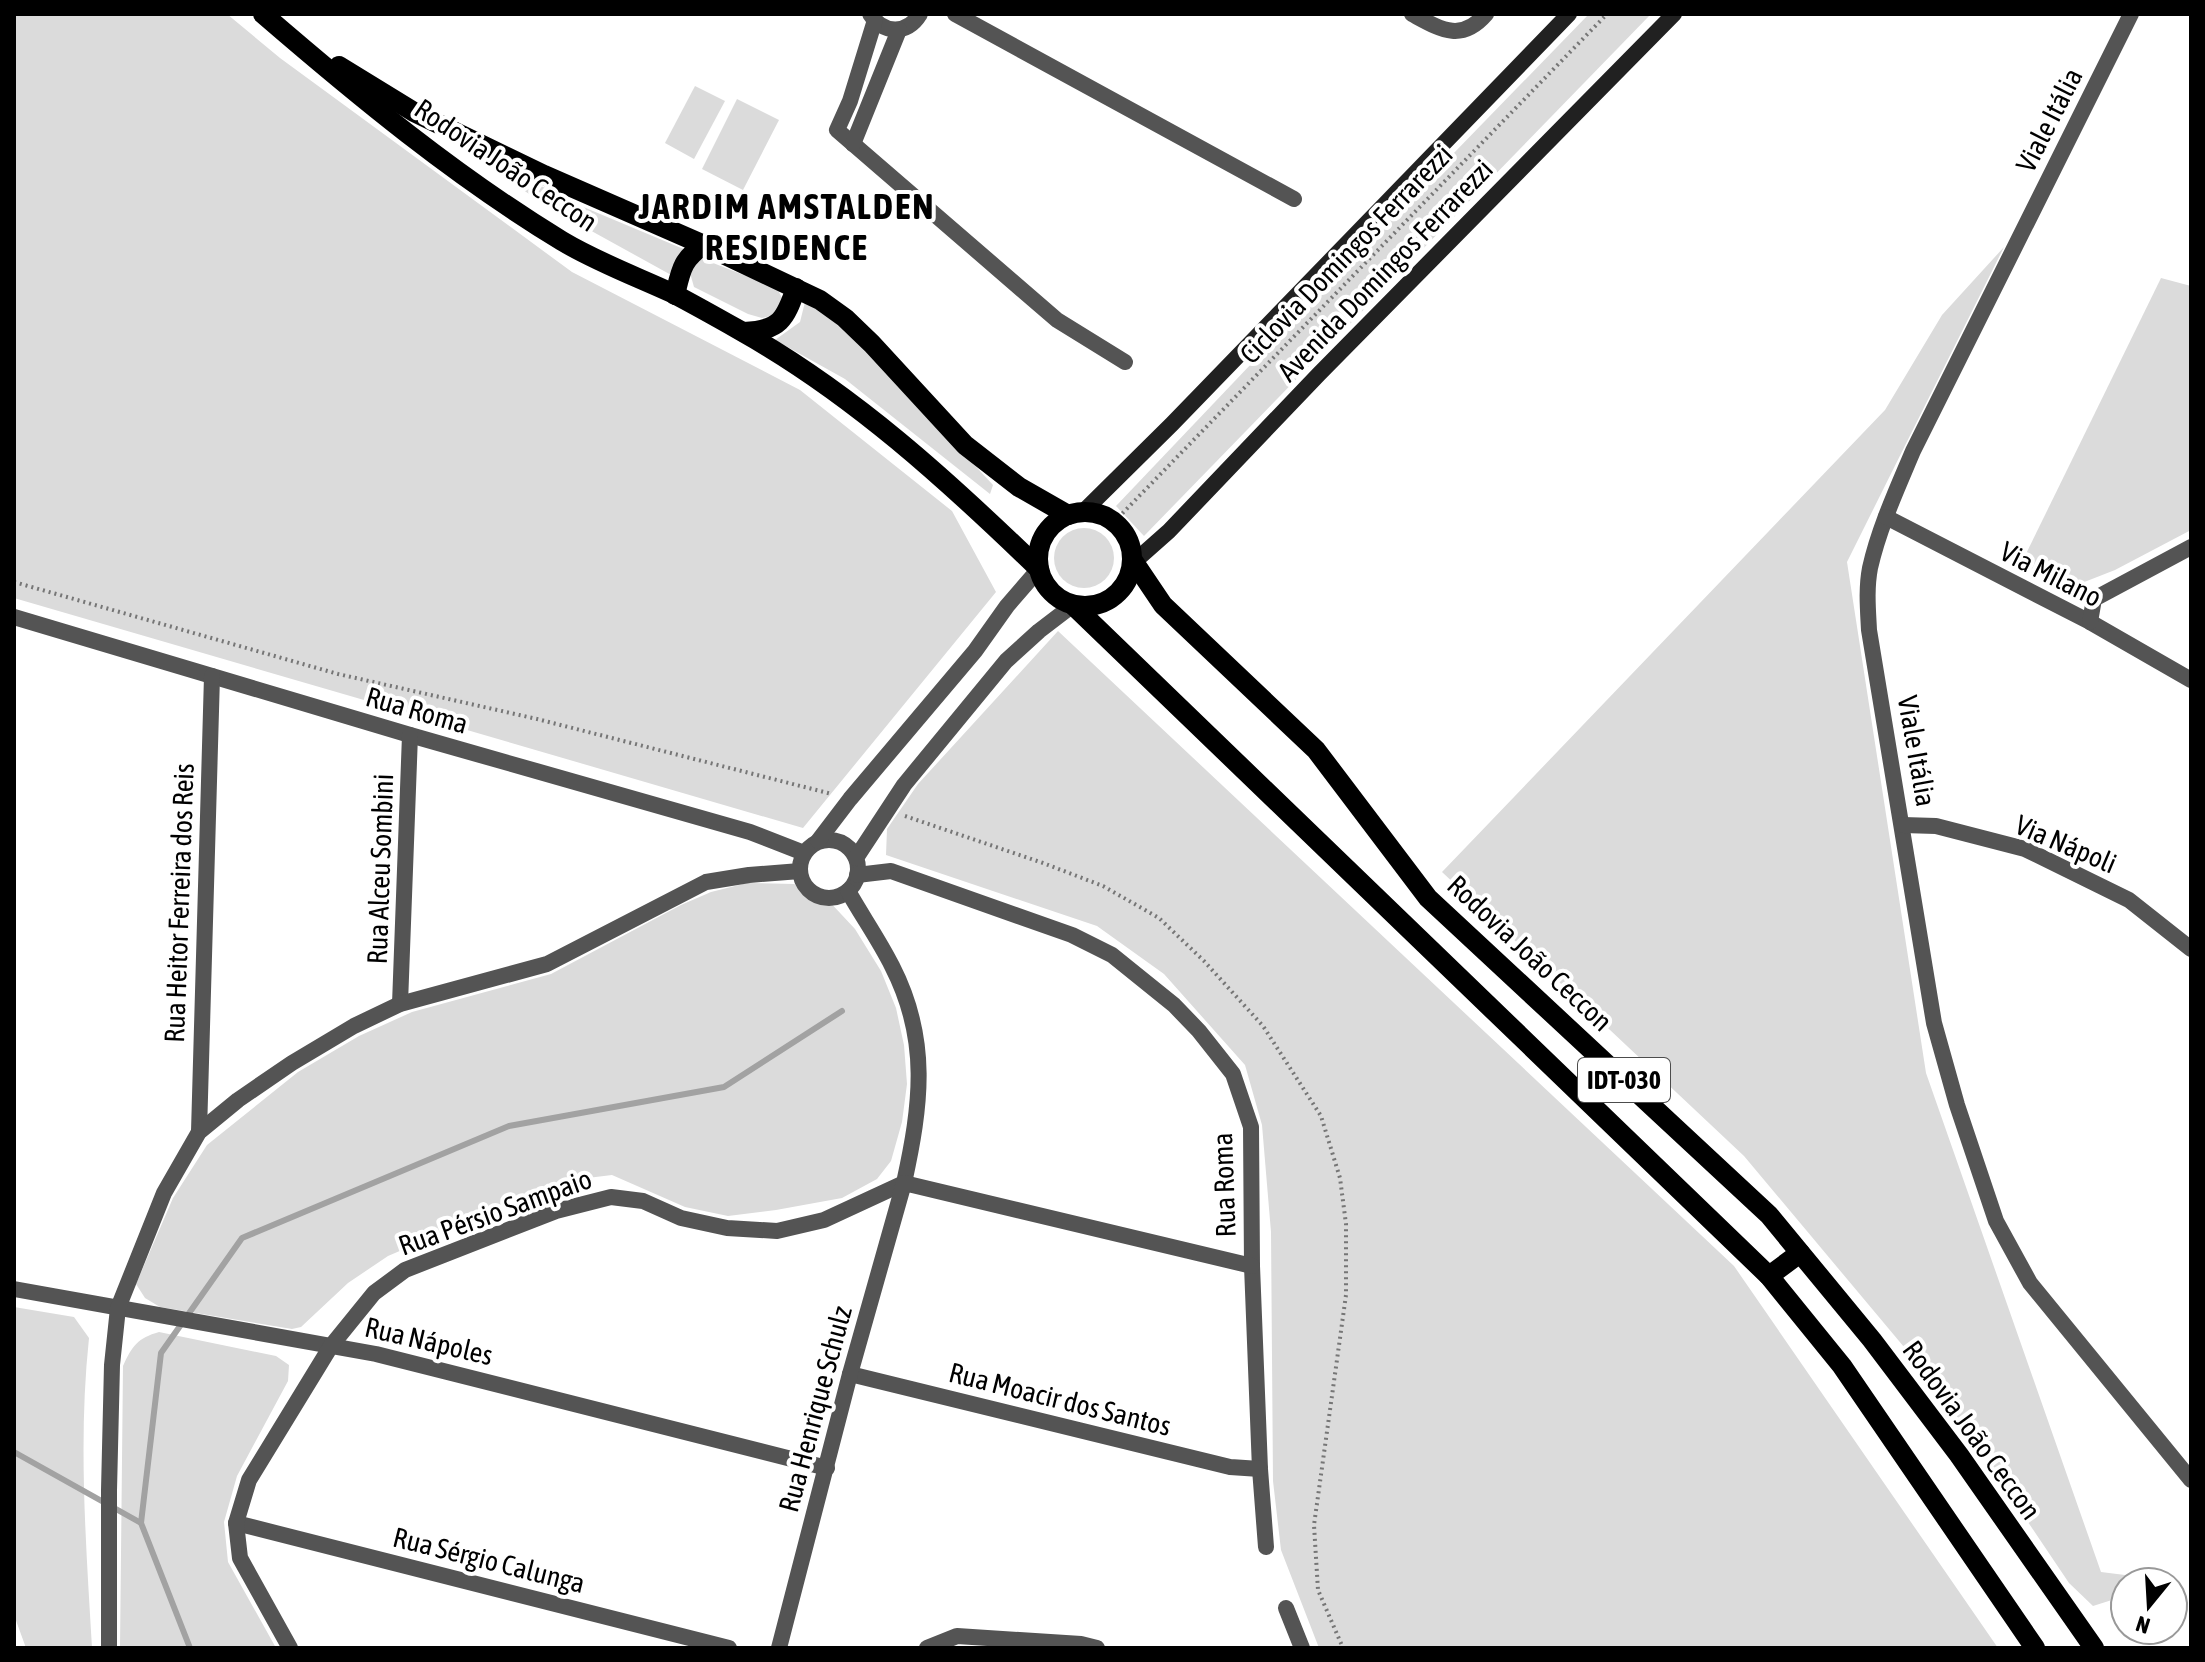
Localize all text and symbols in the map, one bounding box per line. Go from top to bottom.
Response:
street label: Viale Itália [2009,63,2089,177]
street label: Rodovia João Ceccon [409,92,603,238]
street label: Ciclovia Domingos Ferrarezzi [1233,138,1459,370]
street label: Avenida Domingos Ferrarezzi [1271,153,1499,387]
district label: JARDIM AMSTALDEN RESIDENCE [637,185,936,268]
street label: Via Milano [1995,535,2107,613]
street label: Rua Roma [362,680,472,740]
street label: Viale Itália [1892,693,1942,809]
street label: Rua Heitor Ferreira dos Reis [158,763,200,1043]
street label: Rua Alceu Sombini [361,773,399,965]
street label: Via Nápoli [2011,808,2121,880]
street label: Rodovia João Ceccon [1441,869,1619,1037]
road number: IDT-030 [1578,1058,1670,1102]
street label: Rua Roma [1206,1132,1242,1238]
street label: Rua Pérsio Sampaio [394,1162,596,1262]
street label: Rua Henrique Schulz [772,1303,858,1515]
street label: Rua Nápoles [362,1311,496,1371]
street label: Rodovia João Ceccon [1896,1334,2048,1526]
street label: Rua Moacir dos Santos [946,1356,1174,1442]
street label: Rua Sérgio Calunga [390,1521,588,1599]
north arrow [2109,1566,2189,1646]
text: N [2133,1611,2153,1639]

